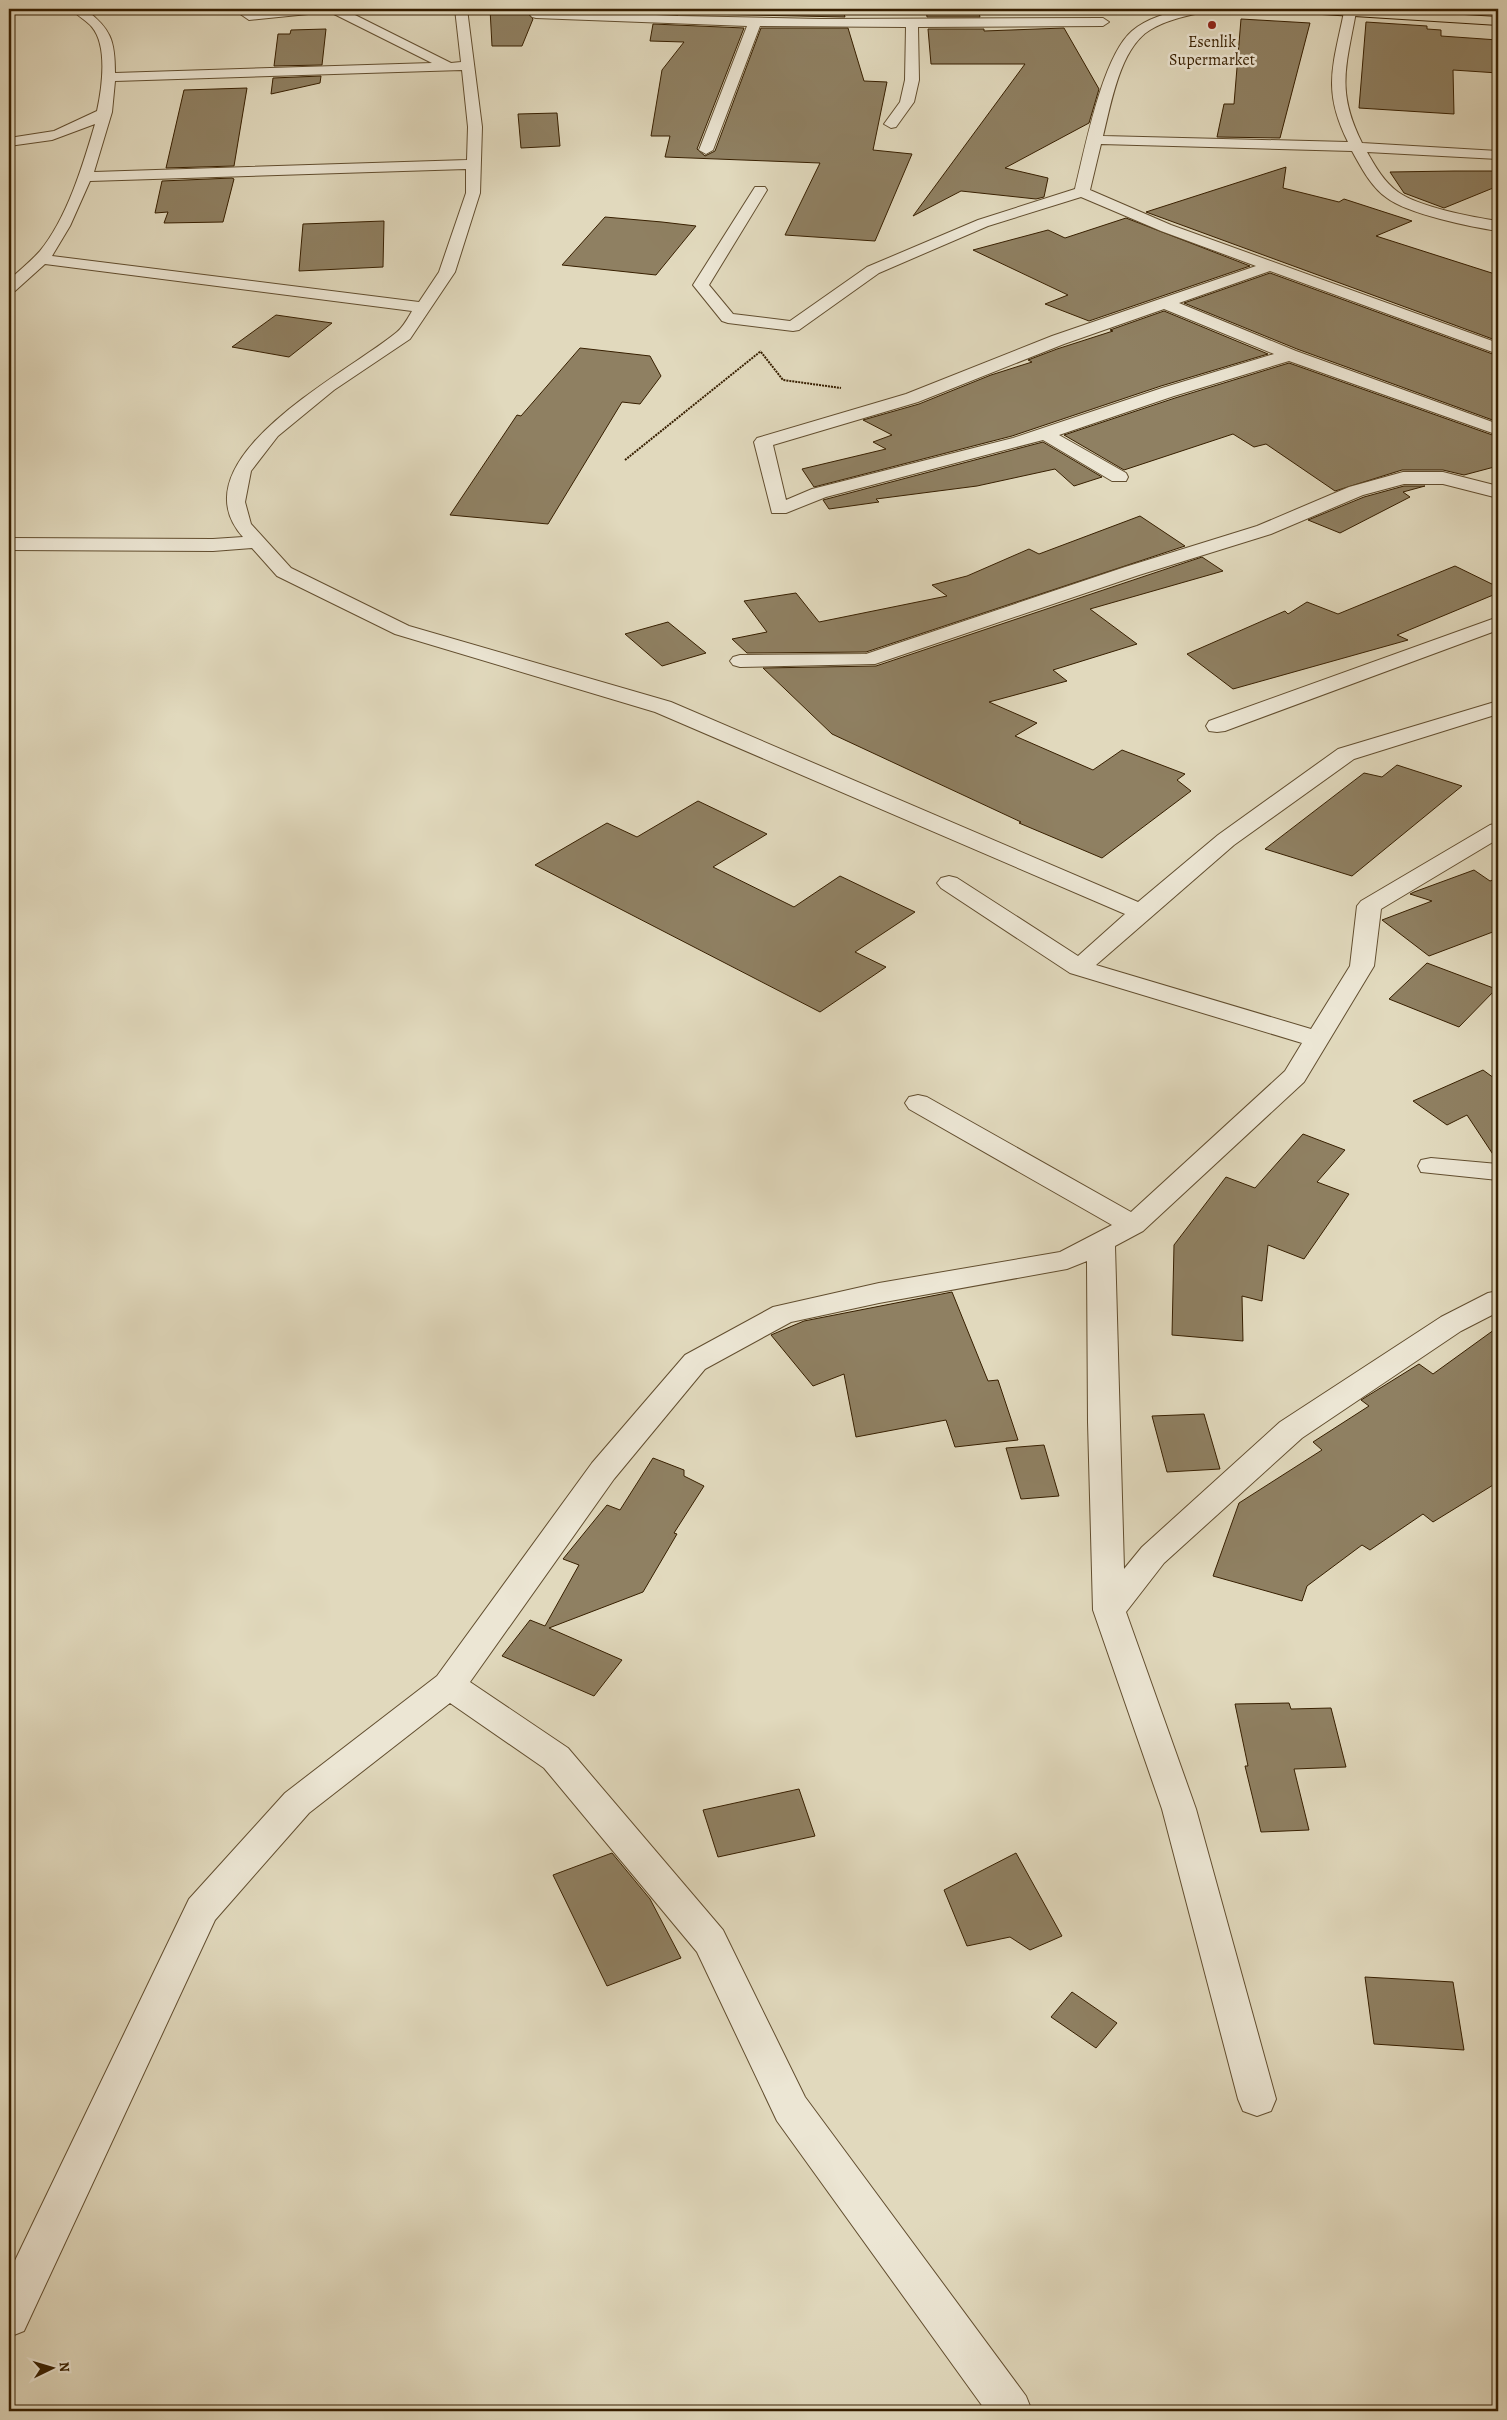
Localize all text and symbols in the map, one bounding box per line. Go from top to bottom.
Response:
marker: Esenlik Supermarket [1206,19,1218,31]
place label: Esenlik Supermarket [1169,31,1255,71]
north arrow [28,2342,78,2392]
text: N [55,2361,74,2373]

